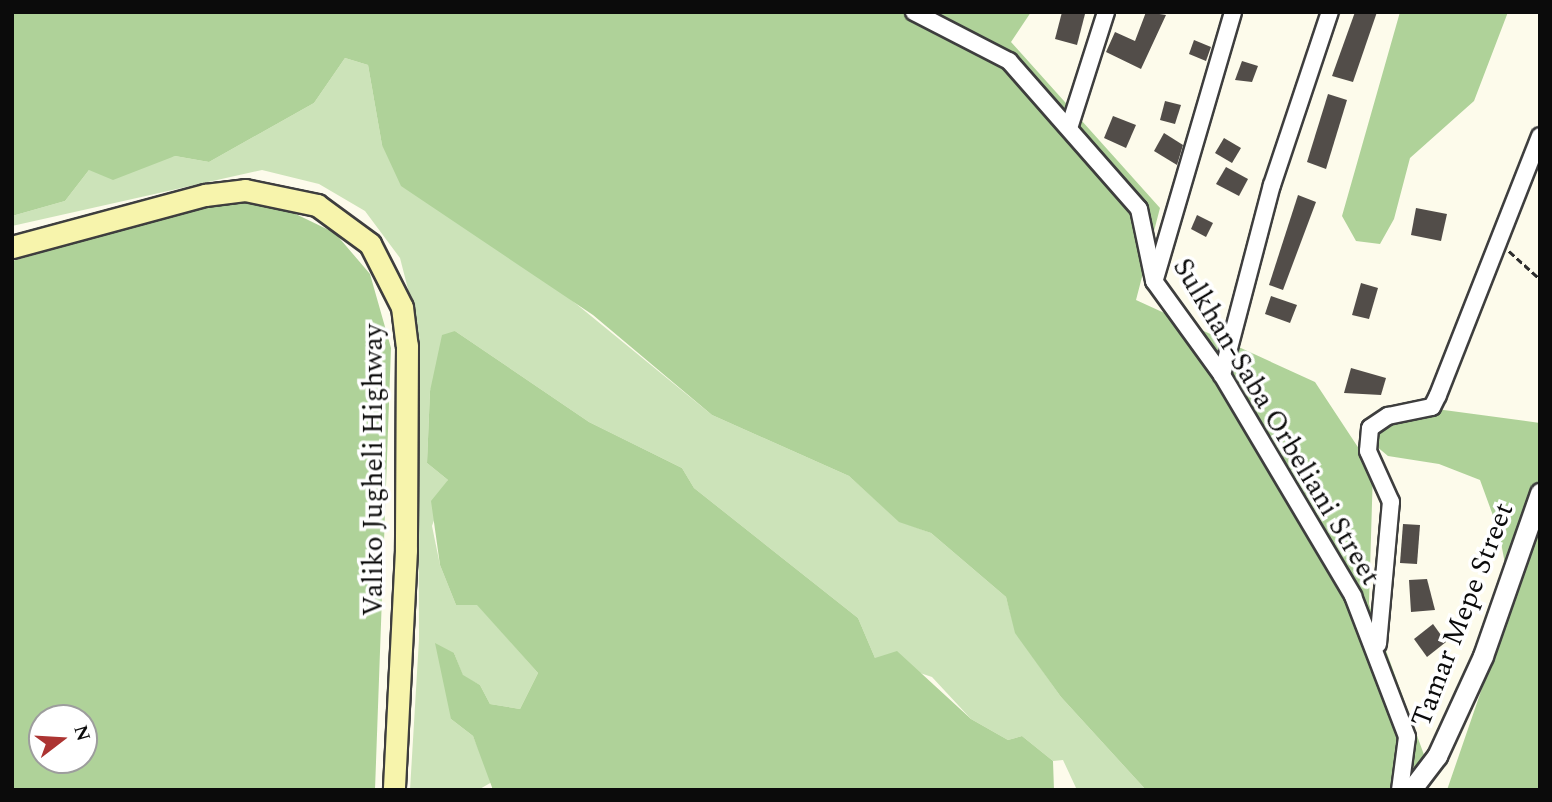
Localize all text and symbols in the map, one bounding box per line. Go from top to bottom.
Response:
street label: Sulkhan-Saba Orbeliani Street [1165,252,1387,592]
street label: Valiko Jugheli Highway [357,324,391,616]
street label: Tamar Mepe Street [1405,498,1521,732]
north arrow [28,704,98,774]
text: N [66,722,98,745]

